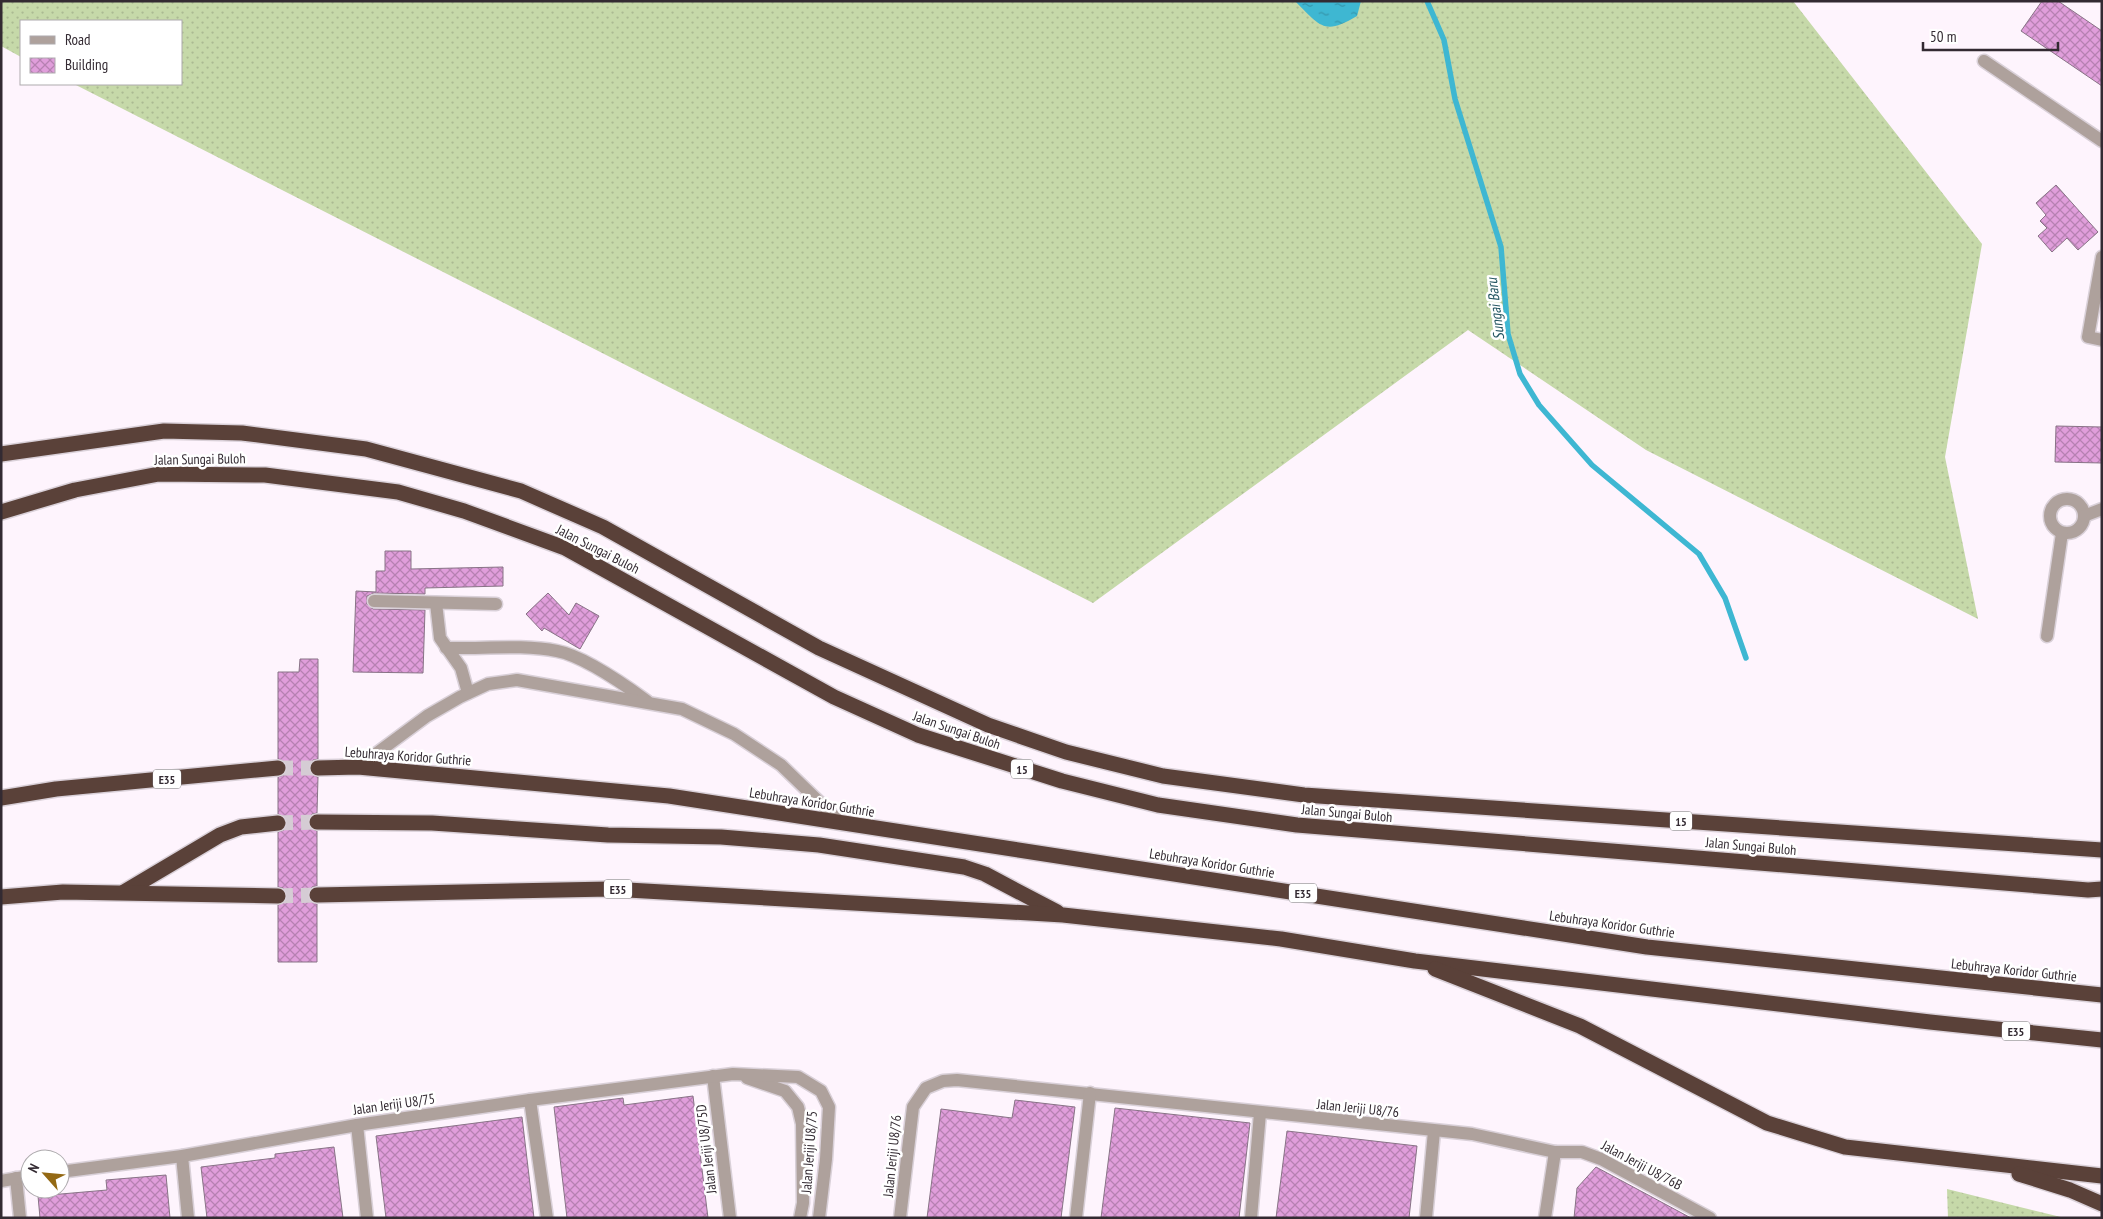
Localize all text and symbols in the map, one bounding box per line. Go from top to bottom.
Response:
legend [20,20,182,85]
scale bar [1923,20,2058,52]
text: 50 m [1930,27,1956,46]
text: Road [65,30,91,49]
text: Building [65,55,108,74]
water label: Sungai Baru [1482,276,1508,341]
street label: Jalan Sungai Buloh [153,449,246,469]
street label: Jalan Sungai Buloh [552,520,643,578]
street label: Jalan Sungai Buloh [910,706,1003,753]
street label: Lebuhraya Koridor Guthrie [344,743,472,769]
road number: 15 [1011,760,1033,779]
road number: E35 [153,770,181,789]
street label: Lebuhraya Koridor Guthrie [748,783,876,821]
street label: Jalan Sungai Buloh [1300,800,1393,826]
road number: 15 [1670,811,1692,830]
street label: Jalan Sungai Buloh [1704,833,1797,859]
street label: Lebuhraya Koridor Guthrie [1148,844,1276,882]
road number: E35 [604,880,632,899]
road number: E35 [1289,884,1317,902]
street label: Lebuhraya Koridor Guthrie [1548,906,1676,942]
street label: Lebuhraya Koridor Guthrie [1950,954,2078,986]
road number: E35 [2002,1021,2030,1040]
street label: Jalan Jeriji U8/75 [351,1089,436,1119]
street label: Jalan Jeriji U8/76 [1315,1095,1400,1121]
street label: Jalan Jeriji U8/75D [692,1103,721,1196]
street label: Jalan Jeriji U8/75 [797,1110,821,1195]
street label: Jalan Jeriji U8/76 [879,1114,905,1199]
street label: Jalan Jeriji U8/76B [1598,1136,1685,1194]
north arrow [20,1149,70,1199]
text: N [24,1161,43,1176]

